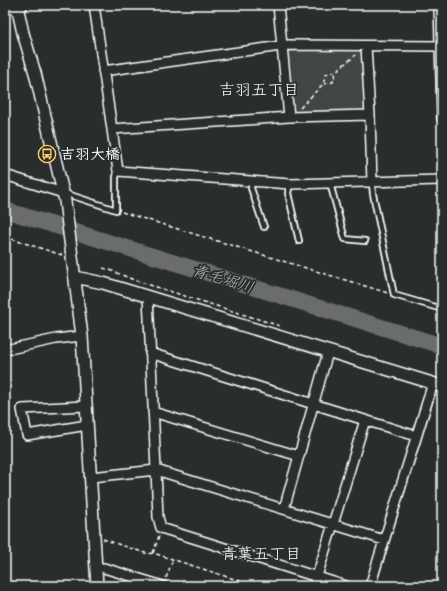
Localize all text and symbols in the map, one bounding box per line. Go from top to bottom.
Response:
district label: 吉羽五丁目 [219,79,299,100]
bus stop icon: 吉羽大橋 [37,144,57,164]
place label: 吉羽大橋 [60,144,120,164]
water label: 青毛堀川 [189,259,257,298]
district label: 青葉五丁目 [221,543,301,564]

